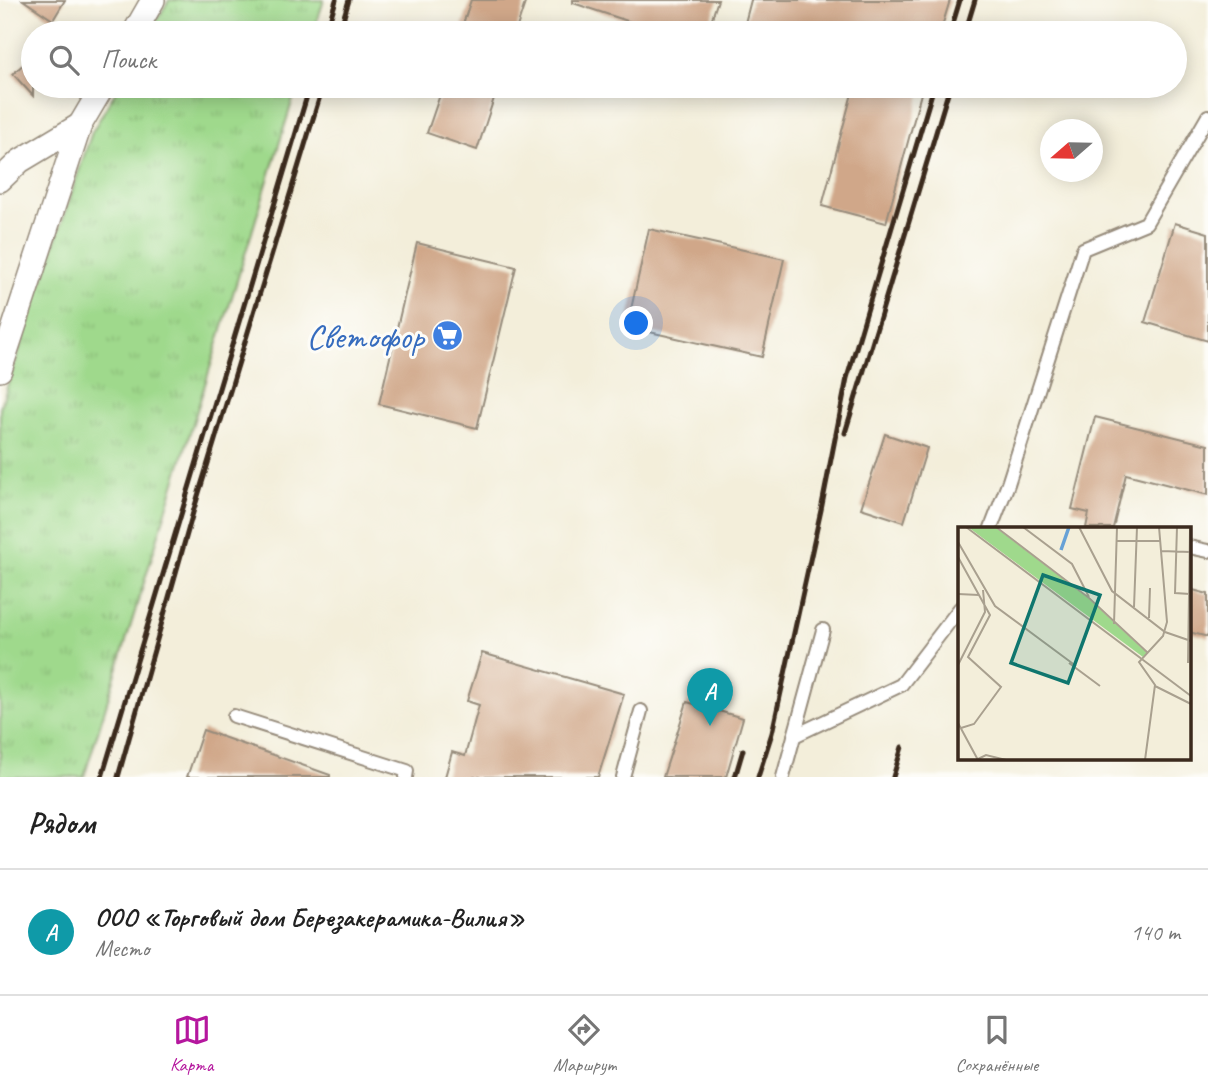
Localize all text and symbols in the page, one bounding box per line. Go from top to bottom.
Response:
search box [21,21,1187,98]
icon: search [45,41,83,79]
text: Поиск [101,43,156,76]
north arrow [1040,119,1103,182]
your location [619,306,653,340]
place label: Светофор [307,314,426,359]
supermarket icon: Светофор [430,319,464,353]
inset map [958,527,1190,760]
pin: A [687,668,733,726]
text: Рядом [28,804,95,842]
text: ООО «Торговый дом Березакерамика-Вилия» [95,901,525,934]
text: A [45,918,57,947]
text: 140 m [1131,918,1180,947]
text: Место [95,934,149,963]
tab: Карта [170,1011,213,1077]
tab: Маршрут [553,1011,616,1077]
tab: Сохранённые [956,1011,1038,1077]

